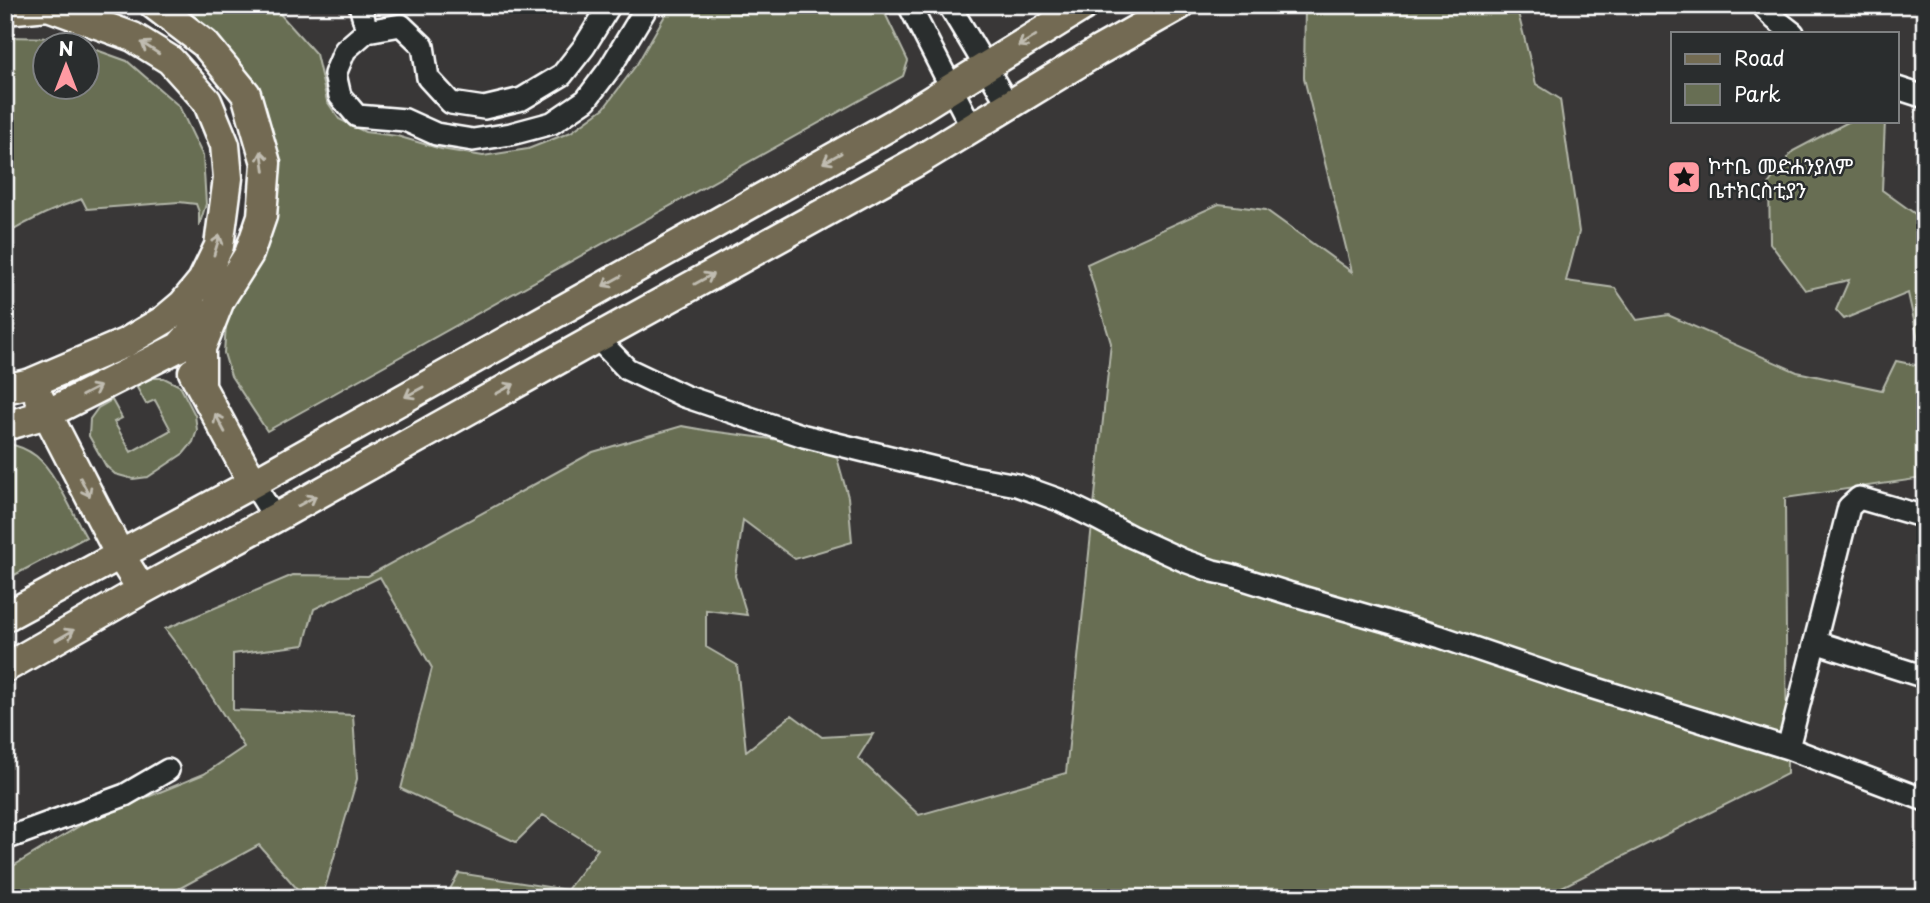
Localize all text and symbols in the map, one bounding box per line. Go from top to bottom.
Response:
north arrow [32,32,102,102]
legend [1671,32,1898,122]
text: N [58,34,74,62]
one-way arrow [1018,35,1038,49]
one-way arrow [141,41,160,55]
text: Road [1734,41,1785,73]
text: Park [1734,77,1781,109]
place label: ኮተቤ መድሐንያለም ቤተክርስቲያን [1708,149,1853,205]
one-way arrow [257,150,270,173]
one-way arrow [822,152,843,165]
place icon: ኮተቤ መድሐንያለም ቤተክርስቲያን [1665,158,1703,196]
one-way arrow [212,235,225,257]
one-way arrow [693,272,713,286]
one-way arrow [602,275,623,288]
one-way arrow [494,382,515,395]
one-way arrow [80,384,101,398]
one-way arrow [404,385,424,399]
one-way arrow [213,414,227,434]
one-way arrow [79,476,93,497]
one-way arrow [296,494,316,508]
one-way arrow [54,628,74,642]

